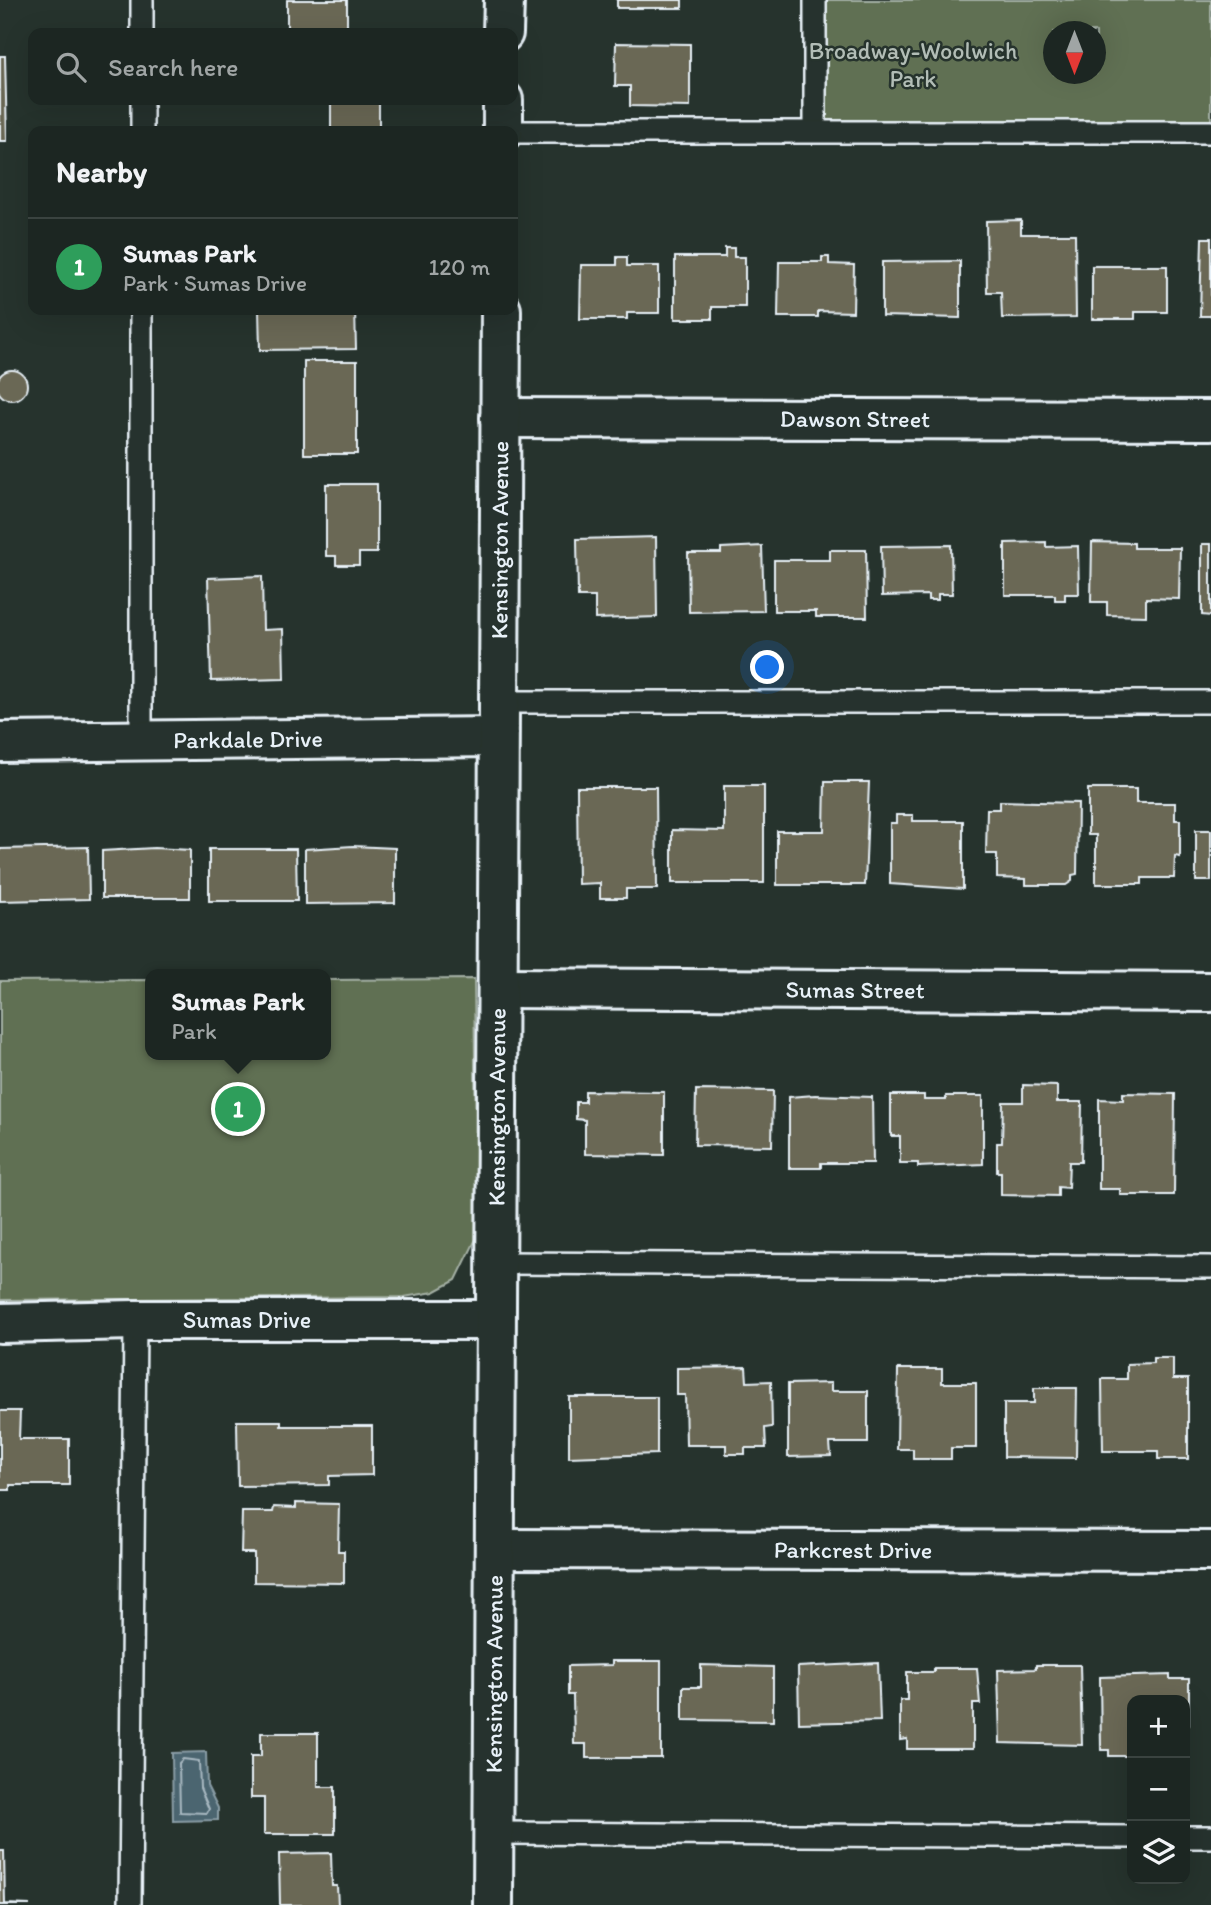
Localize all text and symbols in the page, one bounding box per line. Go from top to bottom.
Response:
north arrow [1043,21,1106,84]
search box [28,28,518,105]
park label: Broadway-Woolwich Park [809,36,1017,93]
icon: search [52,48,90,86]
text: Search here [108,51,238,83]
text: Nearby [56,153,147,190]
text: Sumas Park [123,237,256,269]
text: 1 [74,253,84,281]
text: 120 m [429,253,490,281]
text: Park · Sumas Drive [123,269,307,297]
street label: Dawson Street [780,404,930,433]
street label: Kensington Avenue [484,441,514,639]
your location [750,650,784,684]
street label: Parkdale Drive [173,724,323,754]
popup [145,969,331,1060]
street label: Sumas Street [785,975,925,1004]
text: Sumas Park [171,985,305,1017]
street label: Kensington Avenue [482,1008,511,1206]
text: Park [171,1017,217,1045]
pin: 1 [215,1083,261,1135]
street label: Sumas Drive [183,1305,311,1334]
street label: Parkcrest Drive [774,1535,932,1564]
street label: Kensington Avenue [479,1575,509,1773]
map controls [1127,1695,1190,1884]
button: + [1127,1695,1190,1758]
button: − [1127,1758,1190,1821]
button: layers [1127,1821,1190,1884]

